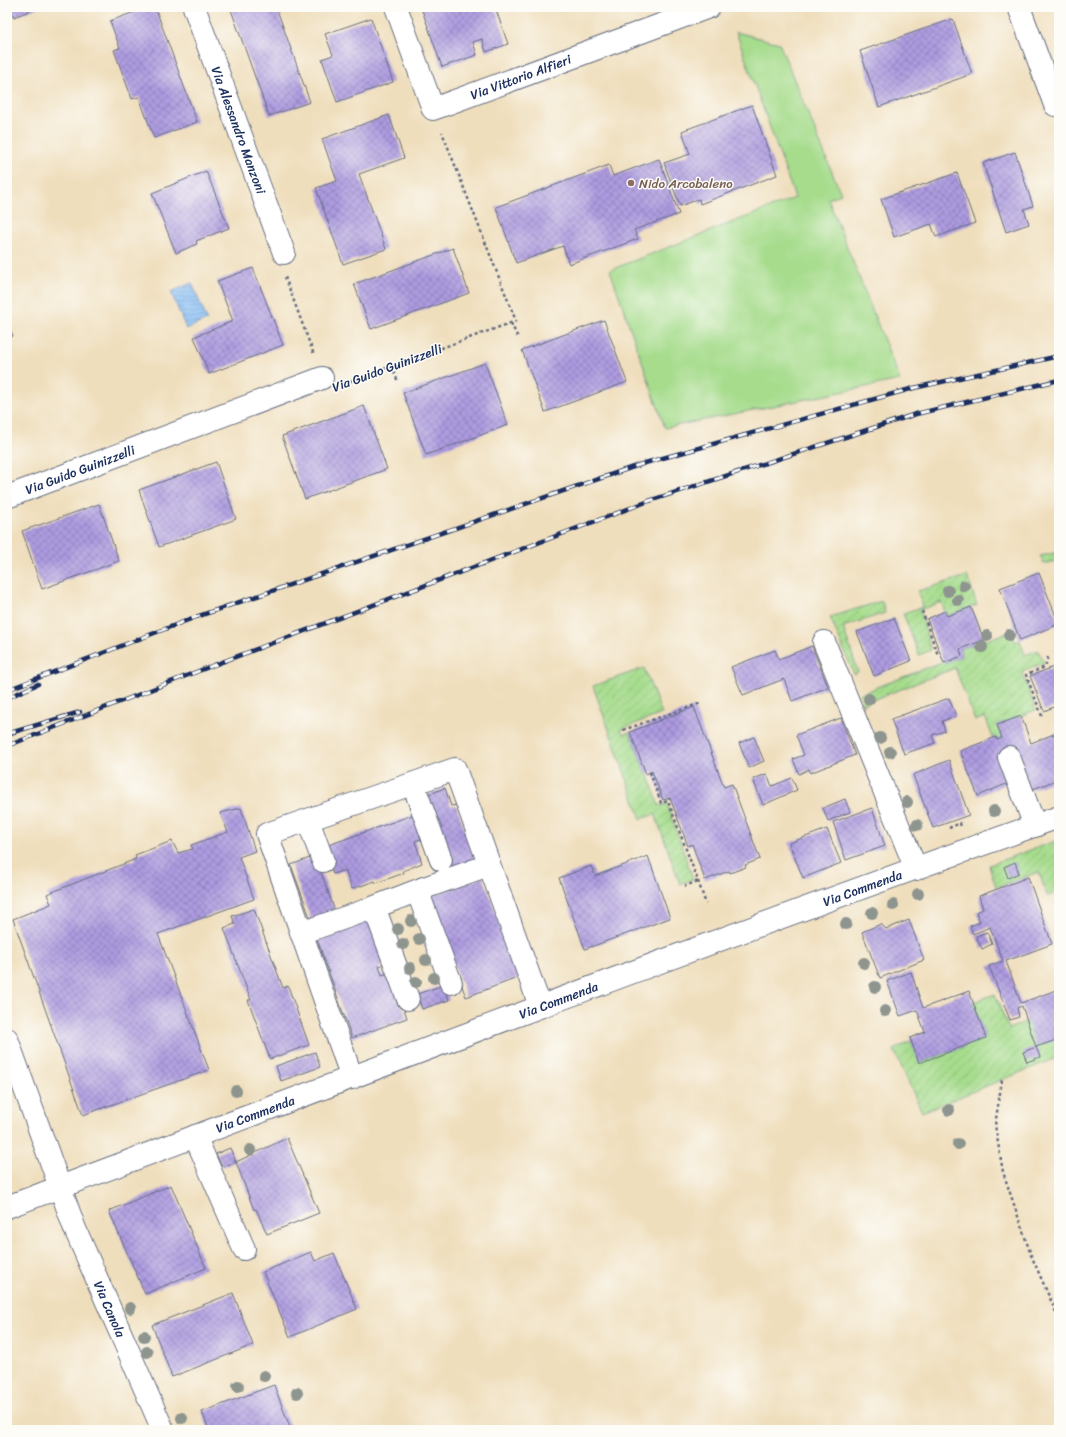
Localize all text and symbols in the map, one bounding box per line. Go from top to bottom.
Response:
street label: Via Vittorio Alfieri [467,47,575,106]
street label: Via Alessandro Manzoni [205,63,273,197]
place label: Nido Arcobaleno [639,172,733,195]
marker: Nido Arcobaleno [626,178,636,188]
street label: Via Guido Guinizzelli [329,337,446,399]
street label: Via Guido Guinizzelli [22,438,139,501]
street label: Via Commenda [819,863,906,913]
street label: Via Commenda [516,974,602,1025]
street label: Via Commenda [212,1088,298,1139]
street label: Via Canola [87,1277,133,1341]

